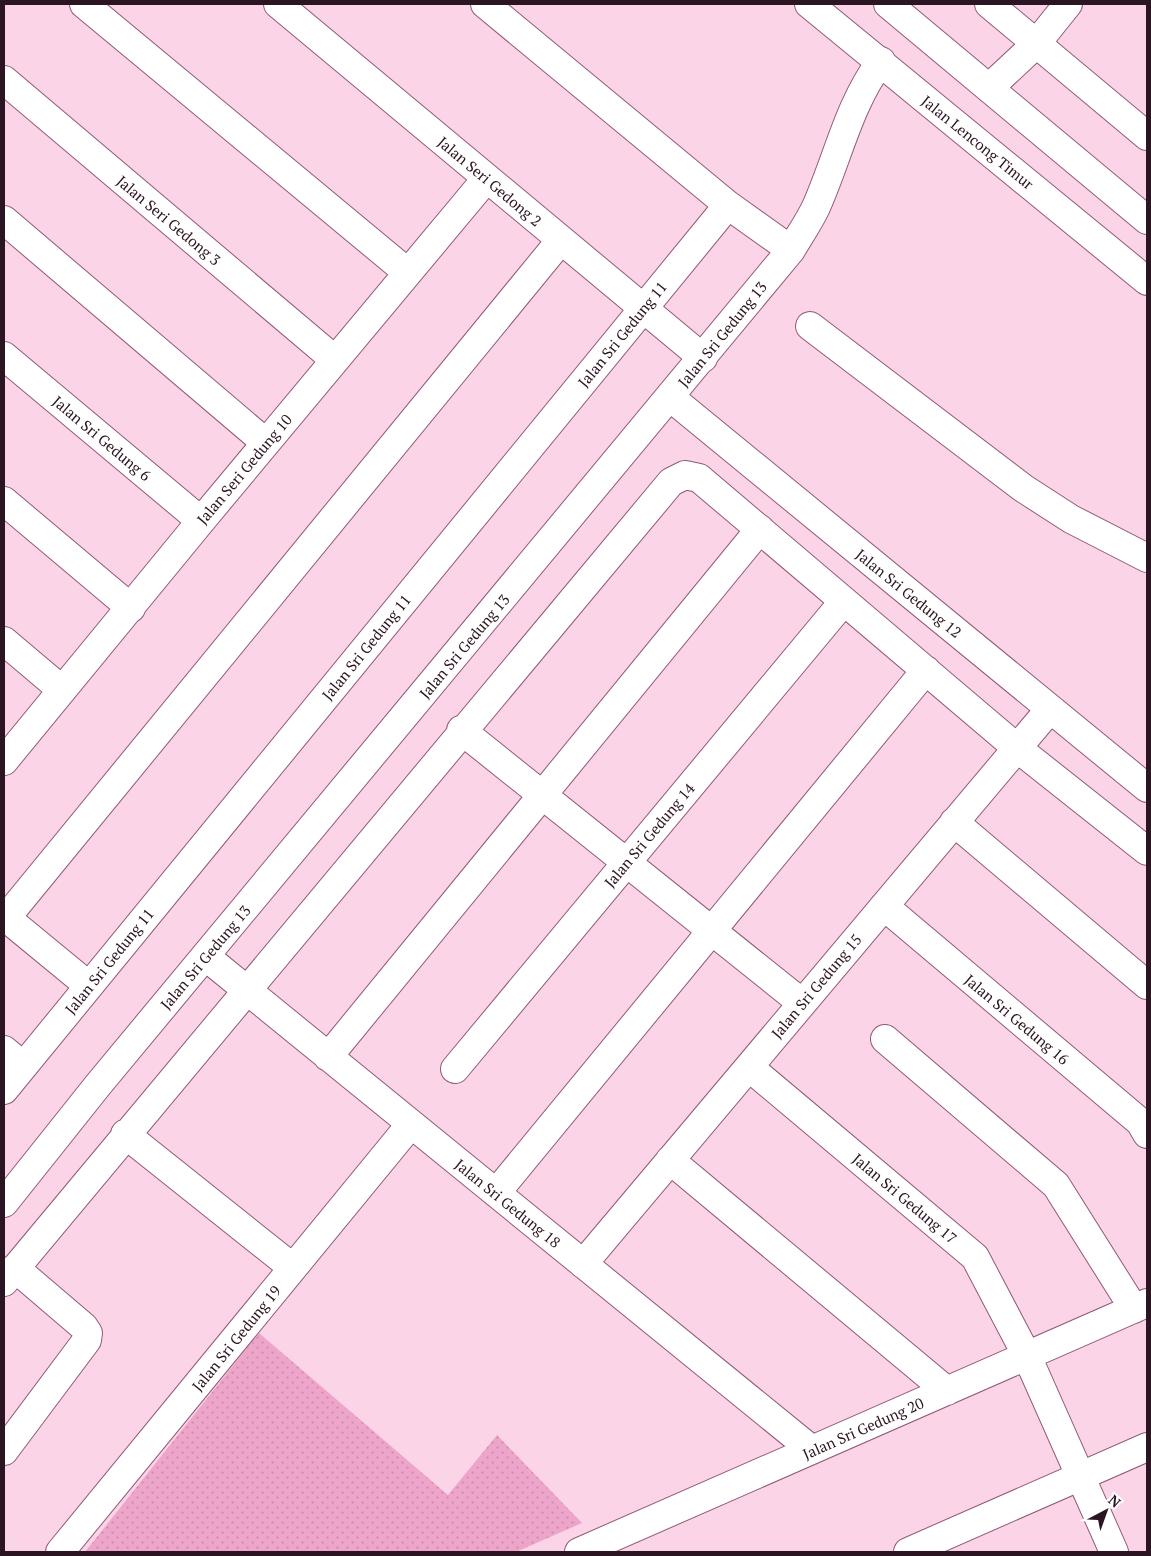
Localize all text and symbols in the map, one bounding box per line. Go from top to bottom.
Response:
street label: Jalan Lencong Timur [918,91,1038,194]
street label: Jalan Seri Gedong 2 [434,132,546,230]
street label: Jalan Seri Gedong 3 [113,171,225,269]
street label: Jalan Sri Gedung 11 [573,277,671,391]
street label: Jalan Sri Gedung 13 [673,277,771,391]
street label: Jalan Sri Gedung 6 [49,391,155,485]
street label: Jalan Seri Gedung 10 [192,410,296,528]
street label: Jalan Sri Gedung 12 [852,544,966,642]
street label: Jalan Sri Gedung 11 [317,590,415,704]
street label: Jalan Sri Gedung 13 [414,590,514,702]
street label: Jalan Sri Gedung 14 [599,779,699,891]
street label: Jalan Sri Gedung 13 [155,901,255,1013]
street label: Jalan Sri Gedung 11 [60,904,158,1018]
street label: Jalan Sri Gedung 15 [766,930,866,1042]
street label: Jalan Sri Gedung 16 [961,969,1073,1069]
street label: Jalan Sri Gedung 17 [849,1148,961,1248]
street label: Jalan Sri Gedung 18 [451,1154,565,1252]
street label: Jalan Sri Gedung 19 [187,1281,285,1395]
street label: Jalan Sri Gedung 20 [799,1392,927,1464]
north arrow [1081,1486,1131,1536]
text: N [1105,1490,1125,1512]

